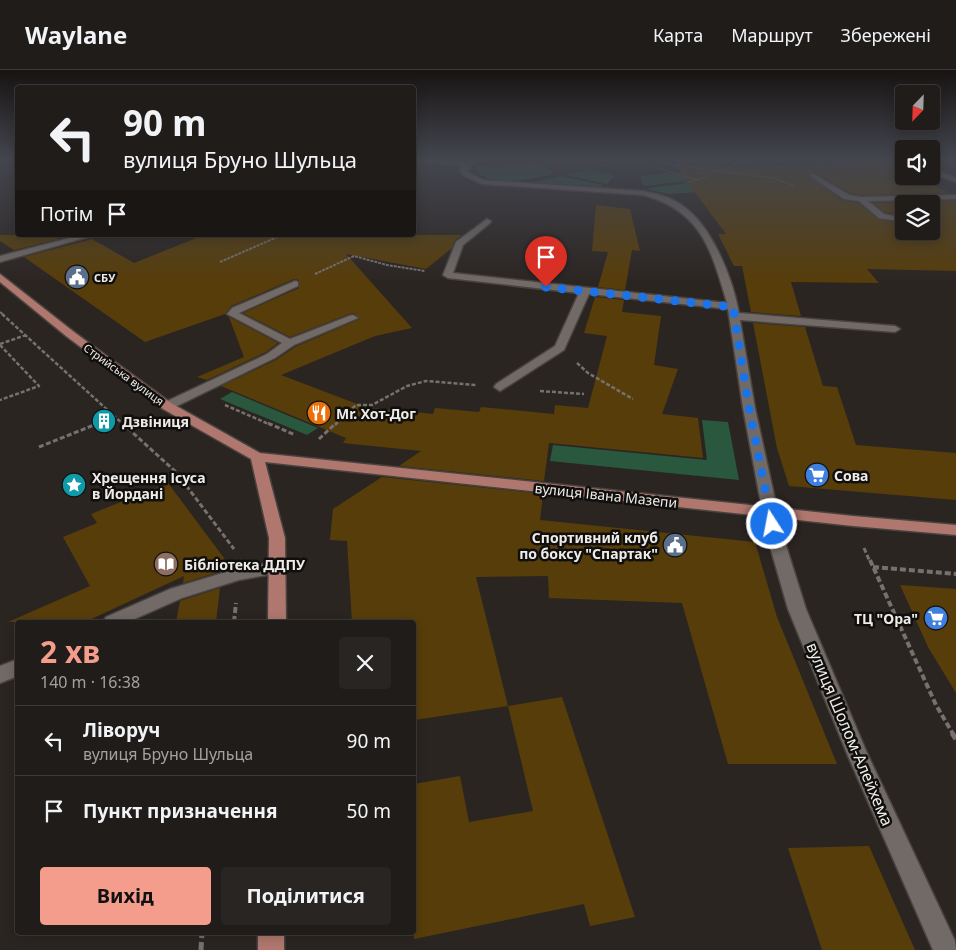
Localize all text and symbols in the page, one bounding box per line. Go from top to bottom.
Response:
text: Waylane [25,18,127,51]
text: Карта [653,23,703,47]
text: Маршрут [731,23,813,47]
text: Збережені [841,23,931,47]
north arrow [895,85,940,130]
map controls [895,85,940,240]
text: 90 m [123,99,206,146]
icon: left [40,105,105,170]
button: sound [895,140,940,185]
text: вулиця Бруно Шульца [123,144,357,174]
button: layers [895,195,940,240]
icon: arrive [103,200,131,228]
text: Потім [40,201,93,227]
pin [525,236,567,287]
icon: arrive [532,243,560,271]
public building icon: СБУ [64,264,90,290]
place label: СБУ [94,270,116,285]
street label: Стрийська вулиця [81,340,167,408]
restaurant icon: Mr. Хот-Дог [306,400,332,426]
place label: Mr. Хот-Дог [336,404,416,423]
building icon: Дзвіниця [91,408,117,434]
place label: Дзвіниця [122,412,189,431]
supermarket icon: Сова [804,462,830,488]
place label: Сова [834,466,868,485]
place label: Хрещення Ісуса в Йордані [92,468,206,503]
place icon: Хрещення Ісуса в Йордані [61,472,87,498]
street label: вулиця Івана Мазепи [534,478,678,512]
position arrow [745,497,797,549]
place label: Спортивний клуб по боксу "Спартак" [519,528,658,563]
public building icon: Спортивний клуб по боксу "Спартак" [662,532,688,558]
library icon: Бібліотека ДДПУ [153,551,179,577]
place label: Бібліотека ДДПУ [184,555,306,574]
supermarket icon: ТЦ "Ора" [923,605,949,631]
place label: ТЦ "Ора" [854,609,918,628]
text: 2 хв [40,631,100,672]
button: close [339,637,391,689]
street label: вулиця Шолом-Алейхема [801,639,899,829]
text: 140 m · 16:38 [40,671,140,693]
text: Ліворуч [83,717,160,743]
icon: left [40,727,68,755]
text: 90 m [347,728,391,754]
text: вулиця Бруно Шульца [83,743,253,765]
icon: arrive [40,797,68,825]
text: Пункт призначення [83,798,277,824]
text: 50 m [347,798,391,824]
button: Вихід [40,867,211,925]
button: Поділитися [221,867,391,925]

